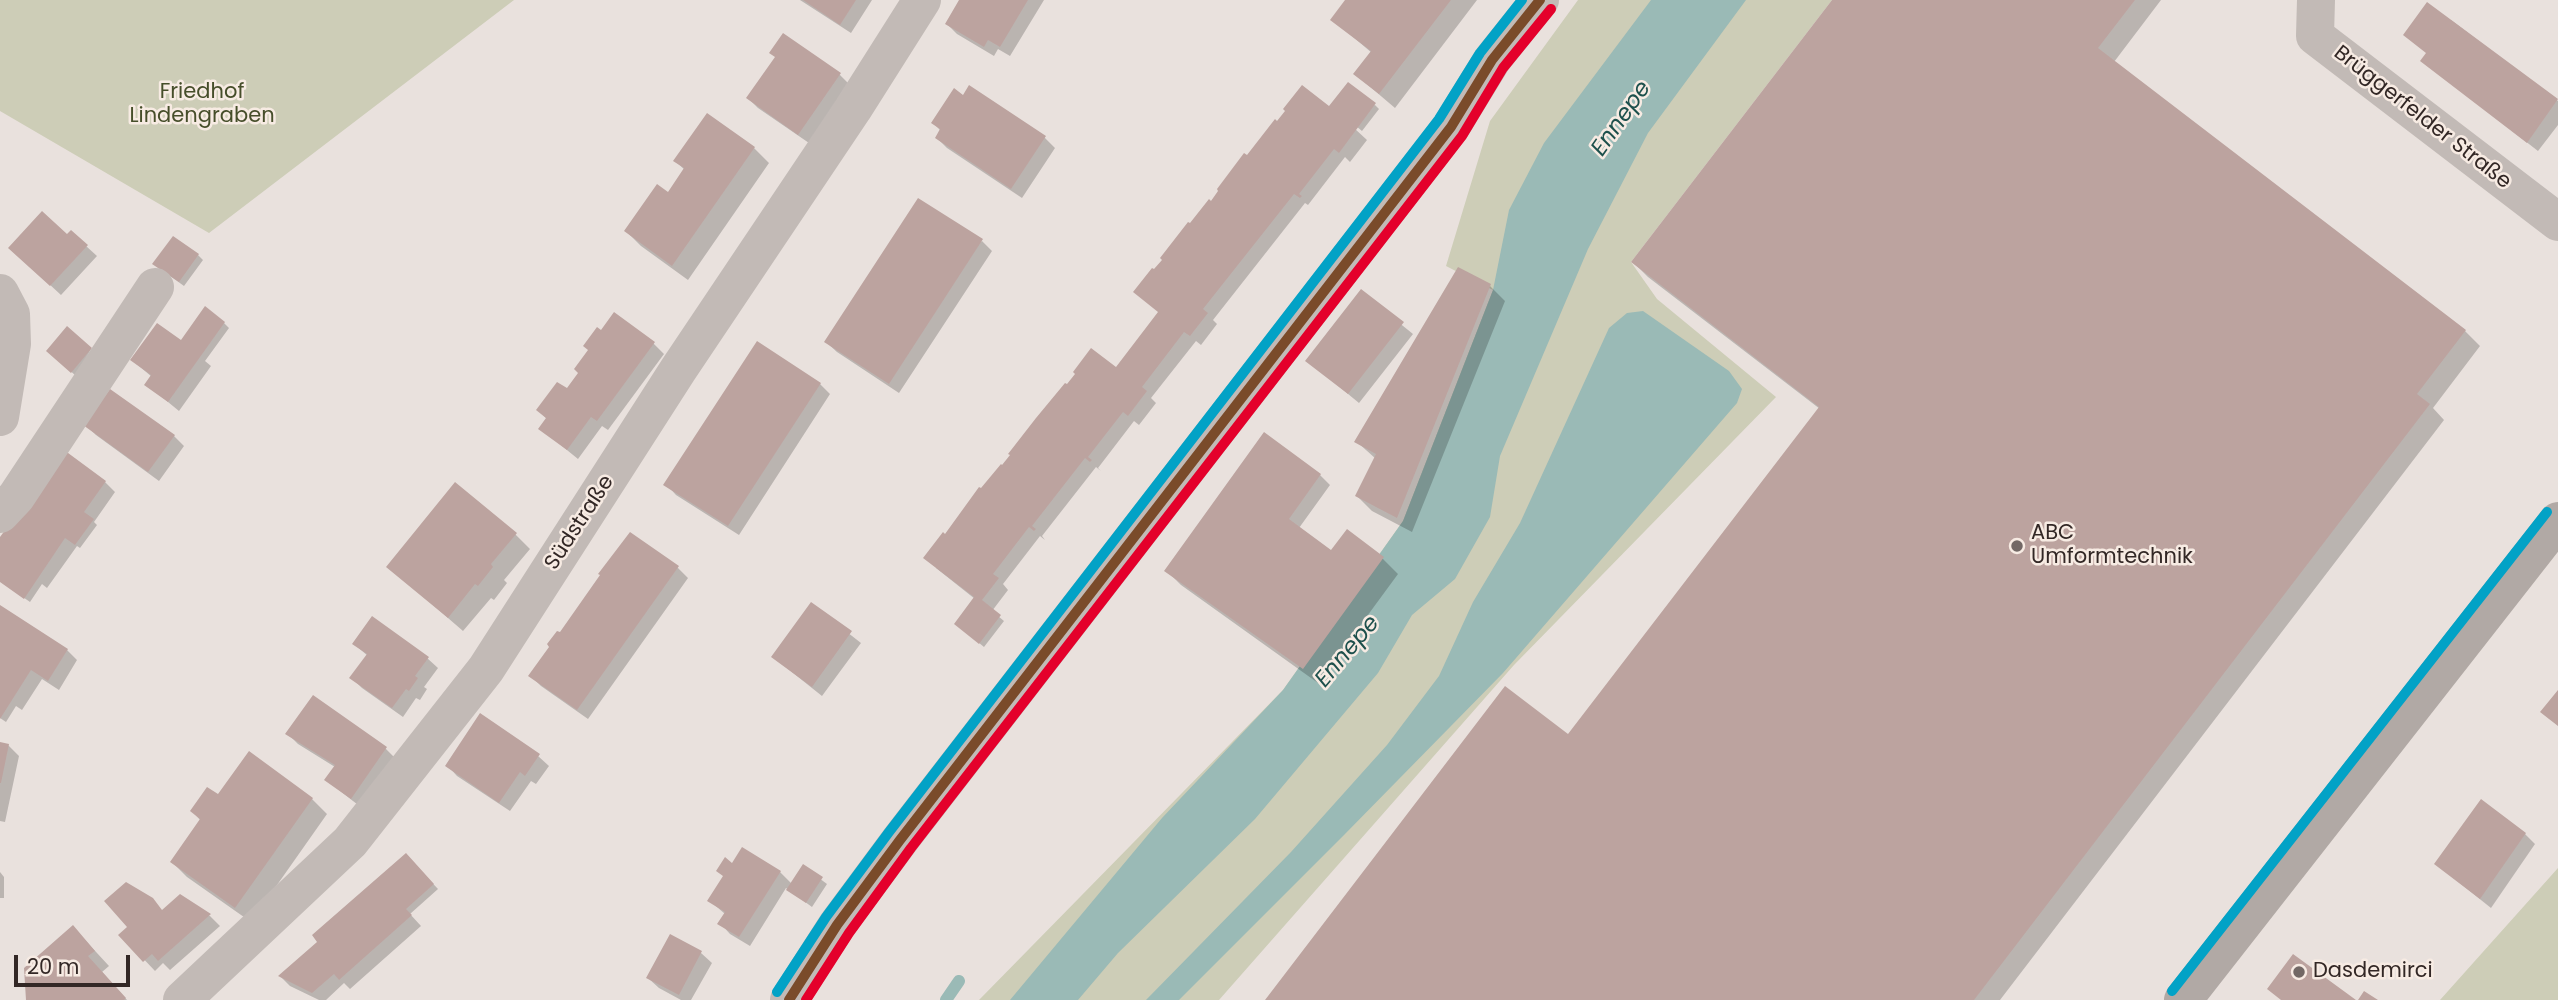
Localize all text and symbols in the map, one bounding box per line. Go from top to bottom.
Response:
street label: Brüggerfelder Straße [2328,41,2516,195]
water label: Ennepe [1586,76,1658,162]
park label: Friedhof Lindengraben [129,80,275,130]
street label: Südstraße [540,471,620,575]
place label: ABC Umformtechnik [2031,521,2193,571]
marker: ABC Umformtechnik [2009,538,2025,554]
water label: Ennepe [1310,610,1386,694]
scale bar [18,940,133,984]
text: 20 m [27,952,80,981]
place label: Dasdemirci [2313,959,2433,985]
marker: Dasdemirci [2291,964,2307,980]

